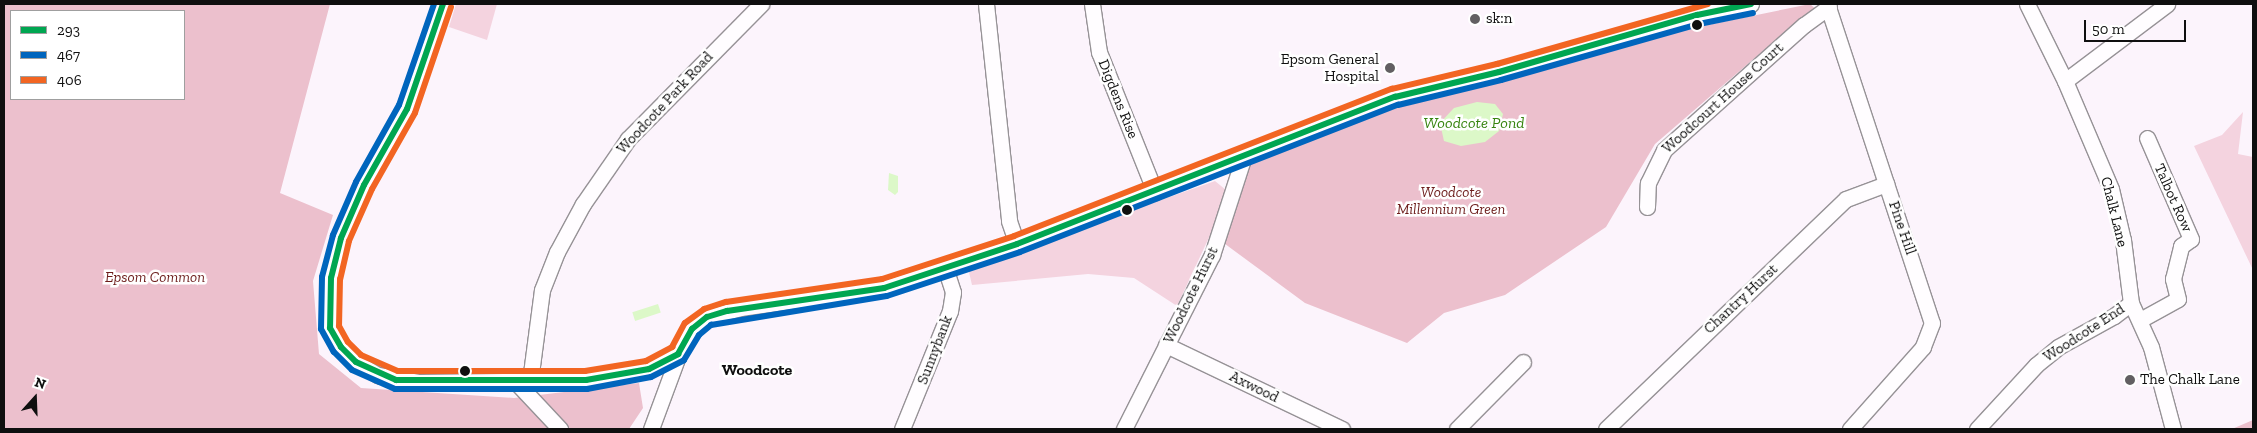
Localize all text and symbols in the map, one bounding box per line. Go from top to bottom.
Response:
legend [10,10,185,100]
place label: sk:n [1486,10,1512,28]
scale bar [2087,10,2190,42]
marker: sk:n [1468,12,1482,26]
unlabelled marker [1692,20,1702,30]
text: 50 m [2092,20,2125,38]
text: 293 [57,21,80,39]
street label: Woodcourt House Court [1659,39,1787,157]
text: 467 [57,46,80,64]
street label: Woodcote Park Road [613,48,717,158]
place label: Epsom General Hospital [1281,50,1379,85]
street label: Digdens Rise [1094,57,1142,141]
marker: Epsom General Hospital [1383,61,1397,75]
text: 406 [57,71,82,89]
water label: Woodcote Pond [1423,113,1525,133]
street label: Talbot Row [2150,161,2196,235]
street label: Chalk Lane [2097,175,2131,249]
park label: Woodcote Millennium Green [1397,183,1505,218]
street label: Pine Hill [1884,199,1920,257]
unlabelled marker [1122,205,1132,215]
street label: Woodcote Hurst [1160,244,1222,346]
street label: Chantry Hurst [1700,260,1782,338]
park label: Epsom Common [105,269,205,287]
street label: Woodcote End [2040,300,2128,366]
street label: Sunnybank [914,313,956,387]
district label: Woodcote [722,360,792,380]
unlabelled marker [460,366,470,376]
street label: Axwood [1227,367,1281,407]
place label: The Chalk Lane [2140,371,2240,389]
north arrow [10,373,60,423]
text: N [32,374,48,393]
marker: The Chalk Lane [2124,374,2136,386]

